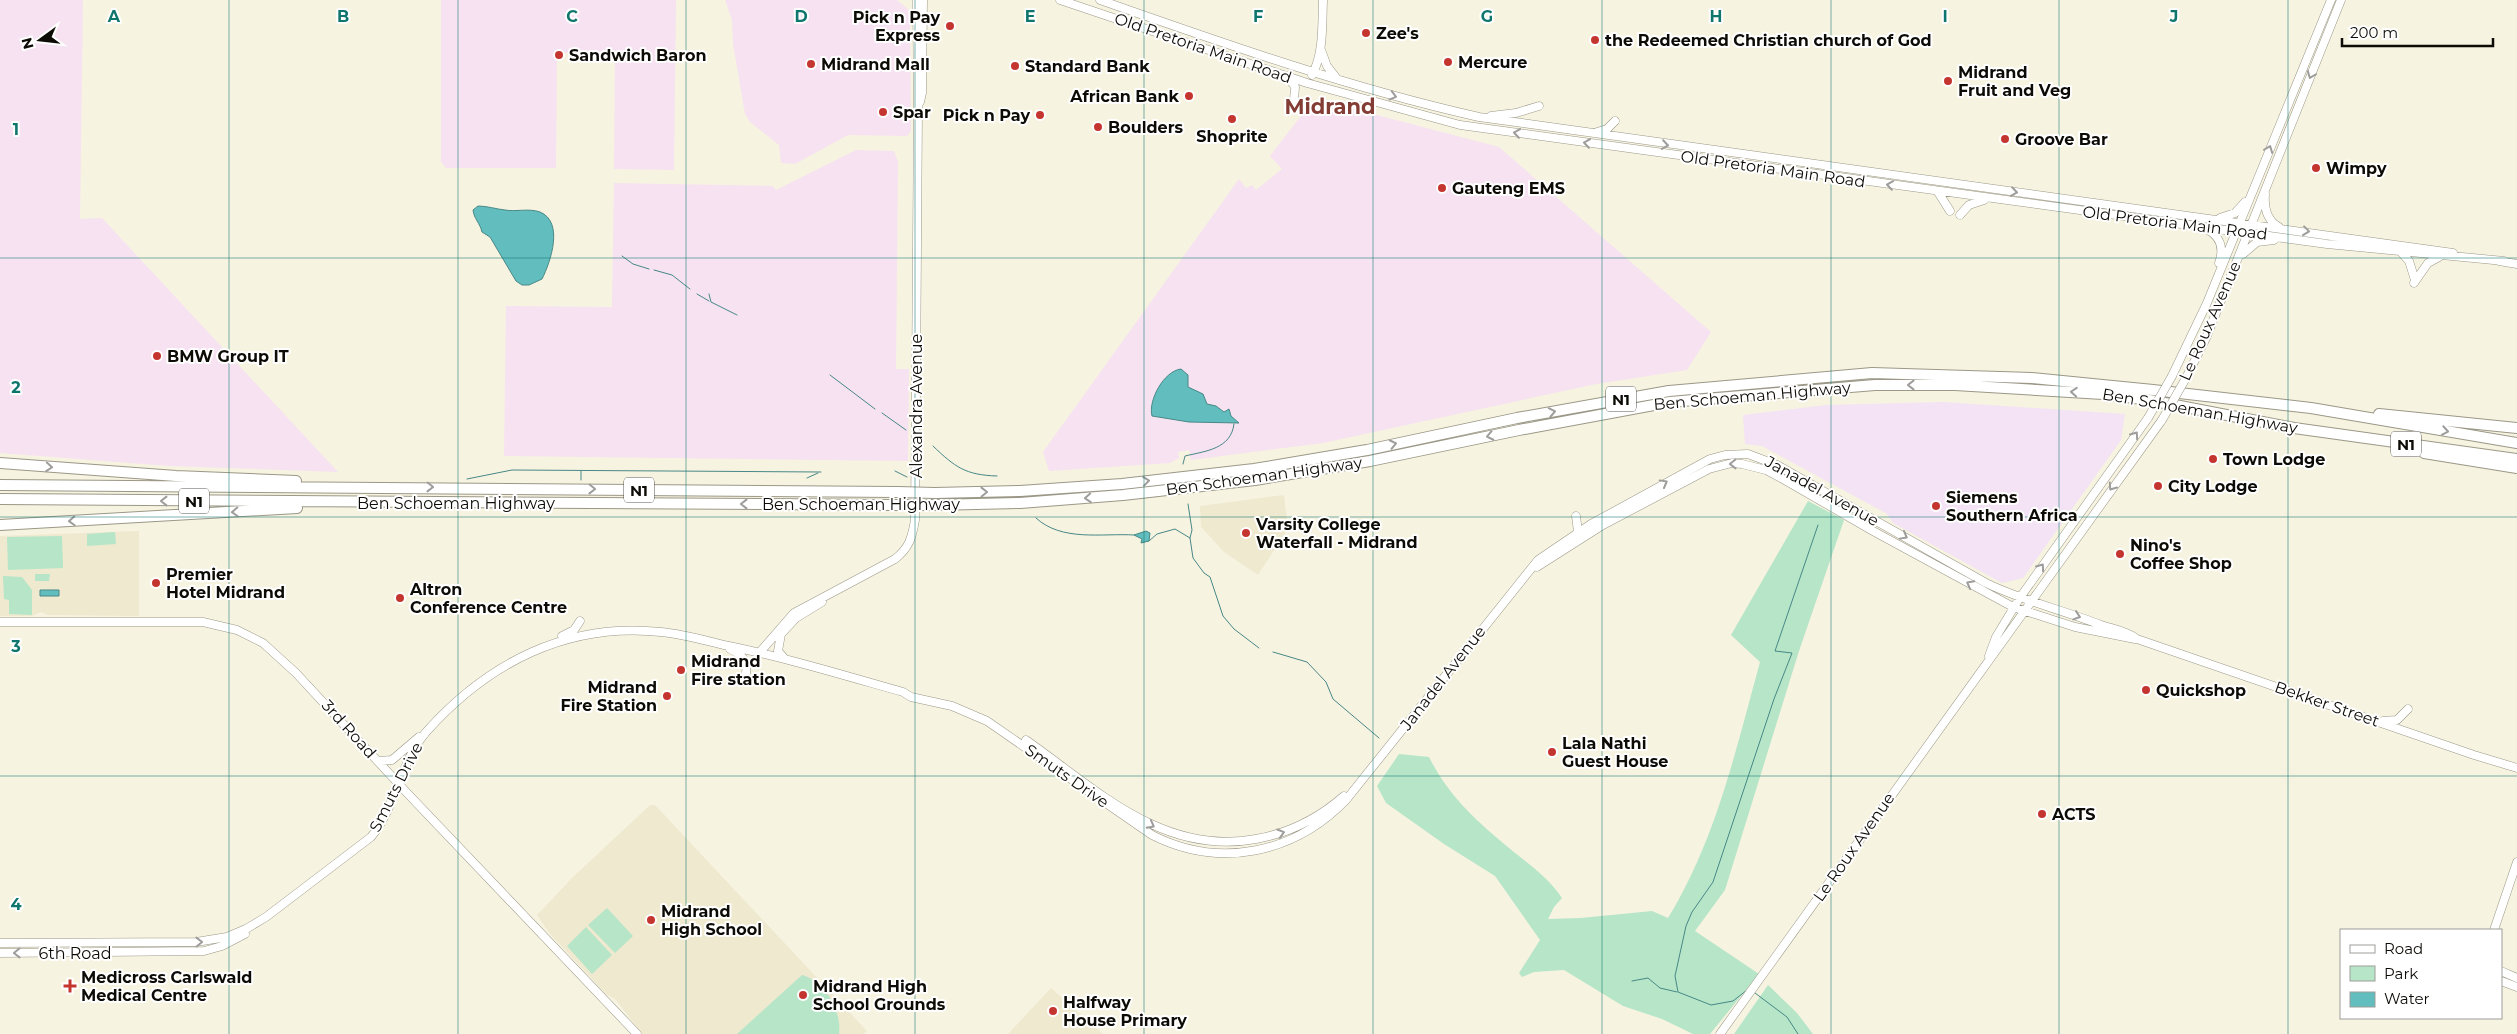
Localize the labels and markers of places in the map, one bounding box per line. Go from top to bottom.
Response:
place label: Pick n Pay Express [853,8,940,45]
marker: Pick n Pay Express [944,20,956,32]
place label: Zee's [1376,24,1419,43]
marker: Zee's [1360,27,1372,39]
place label: the Redeemed Christian church of God [1605,31,1932,50]
marker: the Redeemed Christian church of God [1589,34,1601,46]
place label: Sandwich Baron [569,46,706,65]
marker: Sandwich Baron [553,49,565,61]
place label: Mercure [1458,53,1527,72]
place label: Midrand Mall [821,55,930,74]
marker: Mercure [1442,56,1454,68]
place label: Standard Bank [1025,57,1150,76]
marker: Midrand Mall [805,58,817,70]
marker: Standard Bank [1009,60,1021,72]
place label: Midrand Fruit and Veg [1958,63,2071,100]
marker: Midrand Fruit and Veg [1942,75,1954,87]
place label: African Bank [1069,87,1180,106]
marker: African Bank [1183,90,1195,102]
place label: Spar [893,103,931,122]
marker: Spar [877,106,889,118]
place label: Pick n Pay [943,106,1030,125]
marker: Pick n Pay [1034,109,1046,121]
marker: Shoprite [1226,113,1238,125]
place label: Boulders [1108,118,1184,137]
marker: Boulders [1092,121,1104,133]
place label: Shoprite [1196,127,1268,146]
place label: Groove Bar [2015,130,2108,149]
marker: Groove Bar [1999,133,2011,145]
place label: Wimpy [2326,159,2387,178]
marker: Wimpy [2310,162,2322,174]
place label: Gauteng EMS [1452,179,1565,198]
marker: Gauteng EMS [1436,182,1448,194]
place label: BMW Group IT [167,347,289,366]
marker: BMW Group IT [151,350,163,362]
place label: Town Lodge [2223,450,2325,469]
marker: Town Lodge [2207,453,2219,465]
place label: City Lodge [2168,477,2258,496]
marker: City Lodge [2152,480,2164,492]
place label: Siemens Southern Africa [1946,488,2078,525]
marker: Siemens Southern Africa [1930,500,1942,512]
place label: Varsity College Waterfall - Midrand [1255,515,1418,552]
marker: Varsity College Waterfall - Midrand [1240,527,1252,539]
place label: Nino's Coffee Shop [2130,536,2232,573]
marker: Nino's Coffee Shop [2114,548,2126,560]
place label: Premier Hotel Midrand [166,565,285,602]
marker: Premier Hotel Midrand [150,577,162,589]
place label: Altron Conference Centre [409,580,567,617]
marker: Altron Conference Centre [394,592,406,604]
place label: Midrand Fire station [691,652,786,689]
marker: Midrand Fire station [675,664,687,676]
place label: Midrand Fire Station [561,678,657,715]
place label: Quickshop [2156,681,2246,700]
marker: Quickshop [2140,684,2152,696]
marker: Midrand Fire Station [661,690,673,702]
place label: Lala Nathi Guest House [1562,734,1668,771]
marker: Lala Nathi Guest House [1546,746,1558,758]
place label: ACTS [2051,805,2096,824]
marker: ACTS [2036,808,2048,820]
place label: Midrand High School [661,902,762,939]
marker: Midrand High School [645,914,657,926]
place label: Medicross Carlswald Medical Centre [81,968,252,1005]
place label: Midrand High School Grounds [813,977,946,1014]
marker: Medicross Carlswald Medical Centre [63,979,77,993]
marker: Midrand High School Grounds [797,989,809,1001]
place label: Halfway House Primary [1063,993,1187,1030]
marker: Halfway House Primary [1047,1005,1059,1017]

